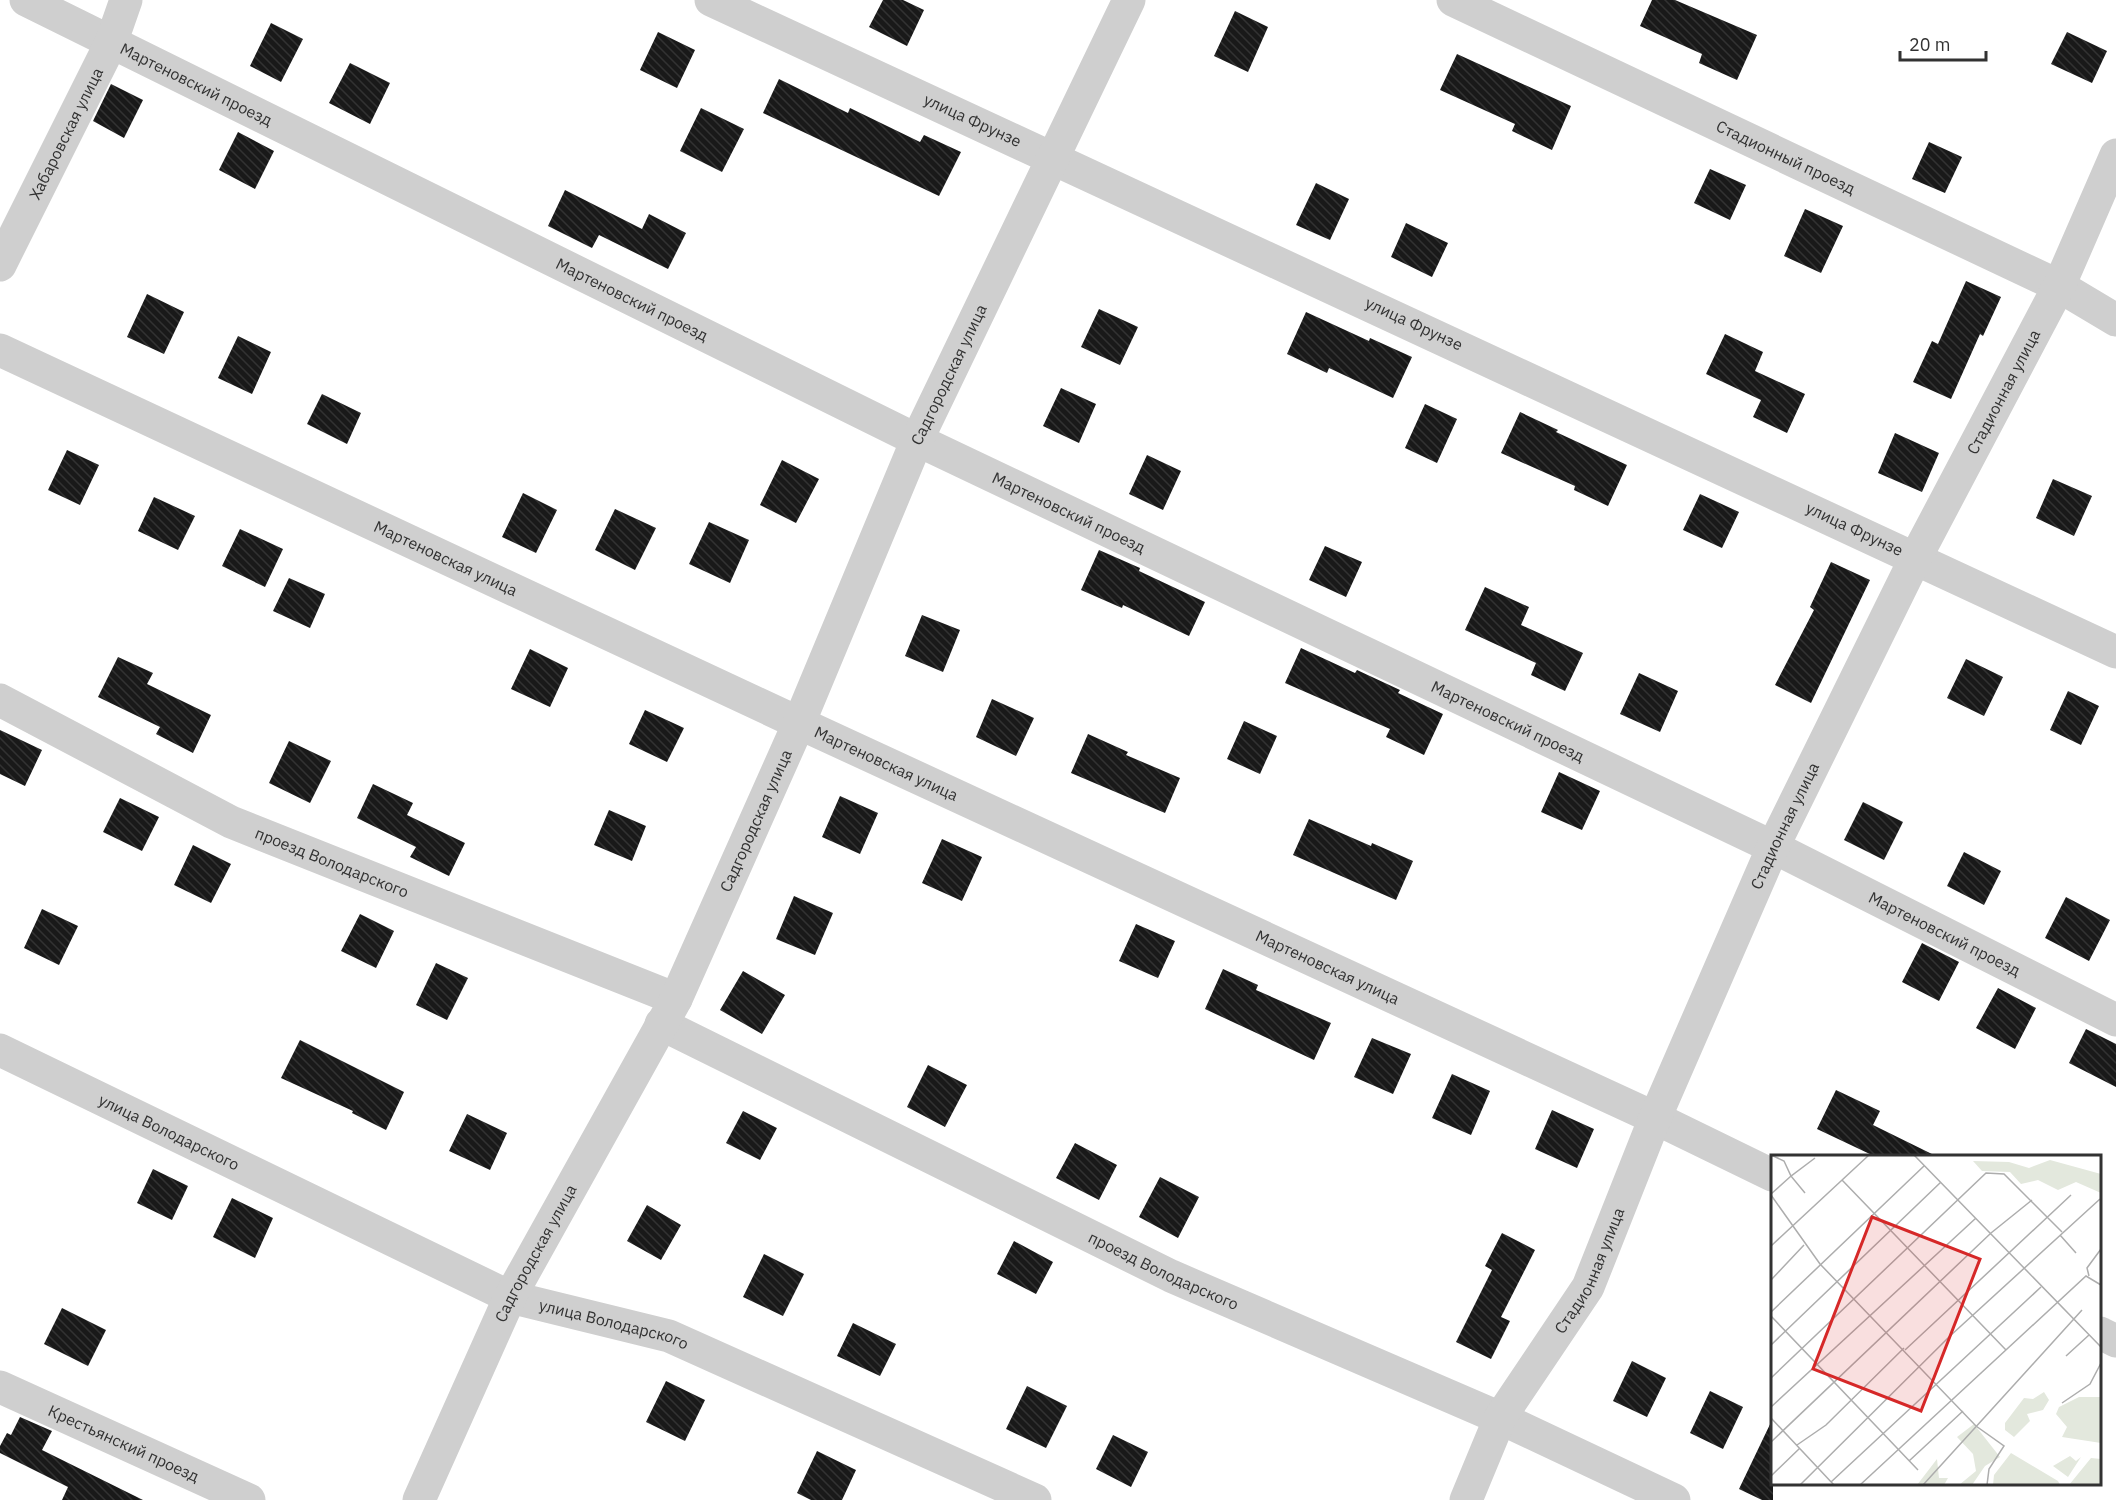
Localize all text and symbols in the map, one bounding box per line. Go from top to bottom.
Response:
scale bar [1900,24,1986,62]
text: 20 m [1909,33,1951,56]
street label: Мартеновский проезд [117,38,276,130]
street label: Хабаровская улица [24,64,107,203]
street label: улица Фрунзе [921,89,1025,151]
street label: Стадионный проезд [1713,116,1859,199]
street label: Мартеновский проезд [553,253,712,346]
street label: улица Фрунзе [1362,292,1466,355]
street label: Садгородская улица [906,301,991,448]
street label: Стадионная улица [1962,326,2044,458]
street label: Мартеновский проезд [989,467,1149,557]
street label: улица Фрунзе [1803,497,1907,560]
street label: Мартеновская улица [371,516,521,600]
street label: Мартеновский проезд [1428,676,1588,766]
street label: Мартеновская улица [811,722,962,805]
street label: Садгородская улица [715,746,796,895]
street label: Стадионная улица [1746,759,1823,892]
street label: проезд Володарского [252,823,412,902]
street label: Мартеновский проезд [1866,887,2024,980]
street label: Мартеновская улица [1253,925,1403,1009]
street label: улица Володарского [96,1089,243,1175]
inset map [1771,1155,2101,1485]
street label: Садгородская улица [490,1180,581,1325]
street label: Стадионная улица [1550,1204,1629,1337]
street label: проезд Володарского [1085,1227,1242,1314]
street label: улица Володарского [537,1295,692,1354]
street label: Крестьянский проезд [45,1400,203,1486]

